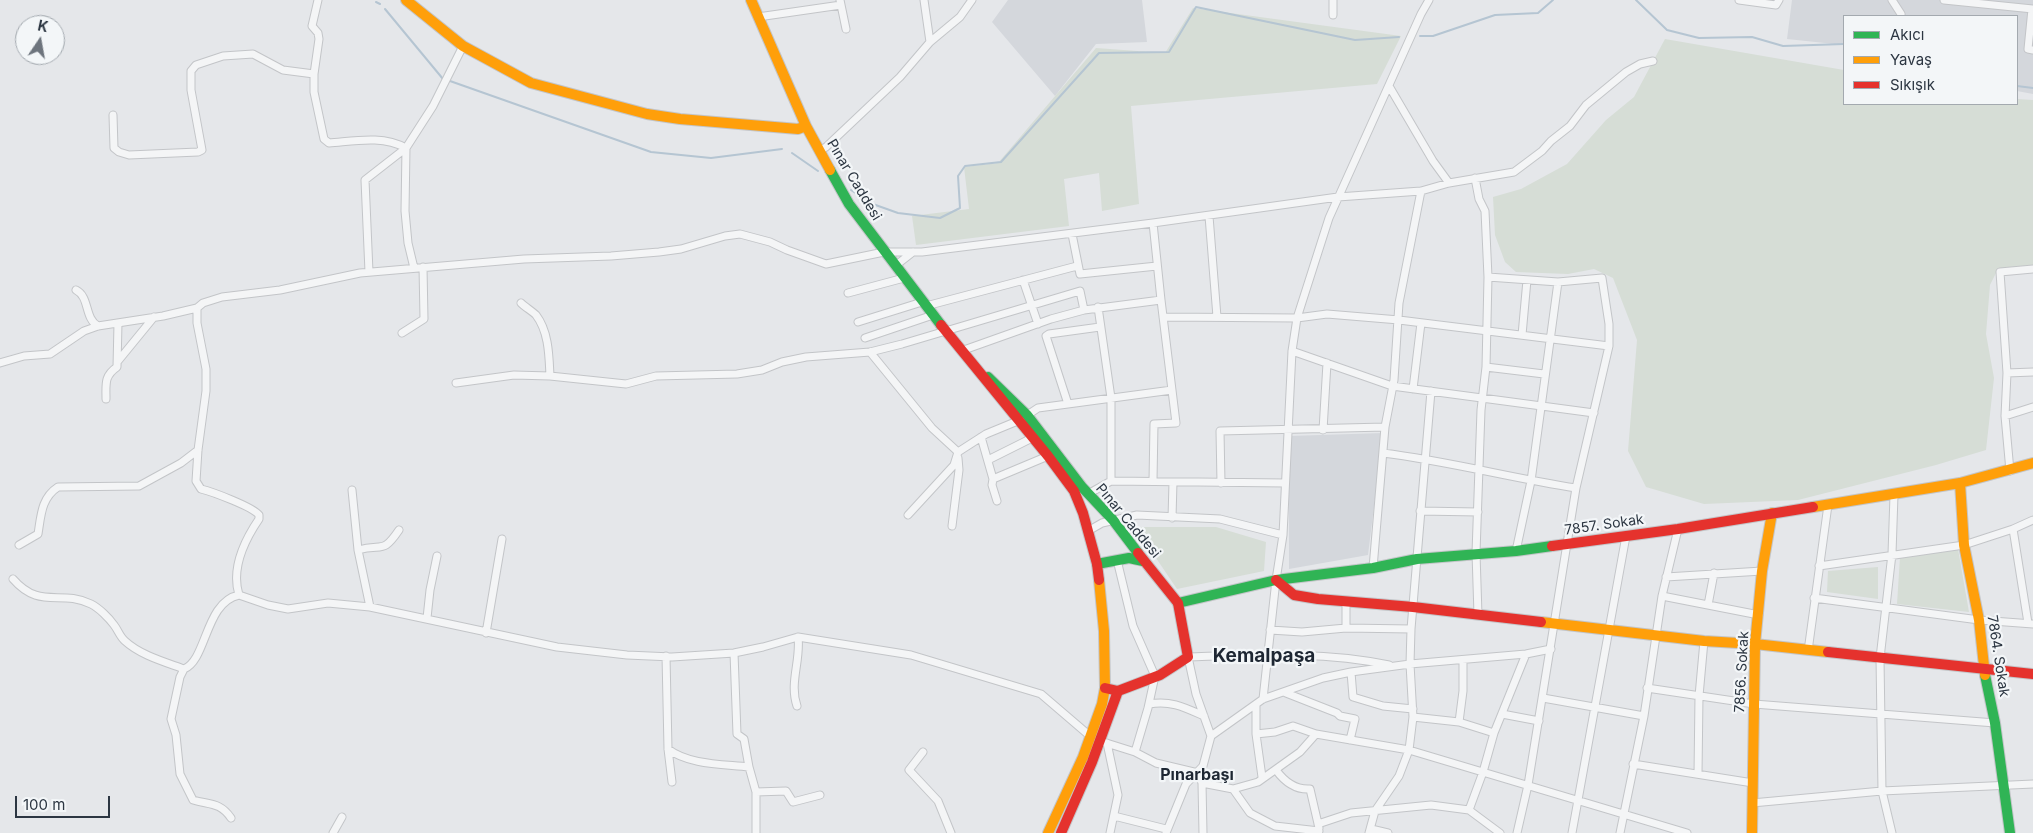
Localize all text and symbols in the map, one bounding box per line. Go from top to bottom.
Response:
north arrow [15,15,65,65]
legend [1843,15,2018,105]
text: K [36,16,50,35]
text: Akıcı [1890,25,1924,44]
text: Yavaş [1890,50,1932,69]
text: Sıkışık [1890,75,1935,94]
street label: Pınar Caddesi [823,136,885,224]
street label: Pınar Caddesi [1092,480,1164,562]
street label: 7857. Sokak [1563,511,1645,539]
street label: 7864. Sokak [1983,614,2013,698]
street label: 7856. Sokak [1731,631,1753,713]
district label: Kemalpaşa [1213,645,1315,667]
district label: Pınarbaşı [1160,765,1234,785]
scale bar [18,786,112,818]
text: 100 m [23,795,65,814]

